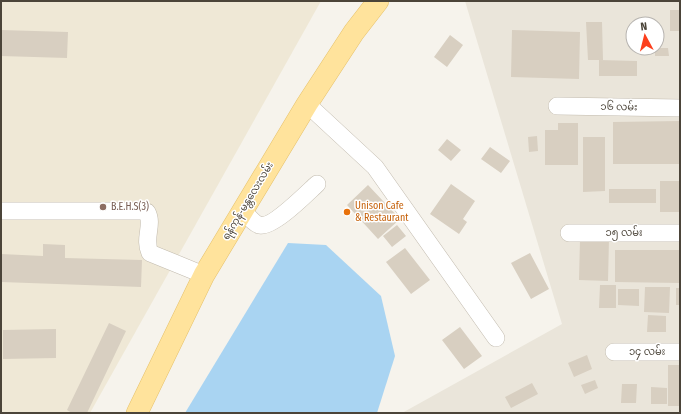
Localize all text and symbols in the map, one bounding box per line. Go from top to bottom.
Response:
north arrow [625,16,665,56]
text: N [640,20,648,33]
street label: ၁၆ လမ်း [600,99,638,113]
street label: ရန်ကုန်-မန္တလေးလမ်း [218,159,278,243]
place label: B.E.H.S(3) [111,200,149,213]
place label: Unison Cafe & Restaurant [355,200,409,224]
marker: B.E.H.S(3) [98,202,108,212]
marker: Unison Cafe & Restaurant [342,207,352,217]
street label: ၁၅ လမ်း [606,225,642,241]
street label: ၁၄ လမ်း [629,344,665,360]

